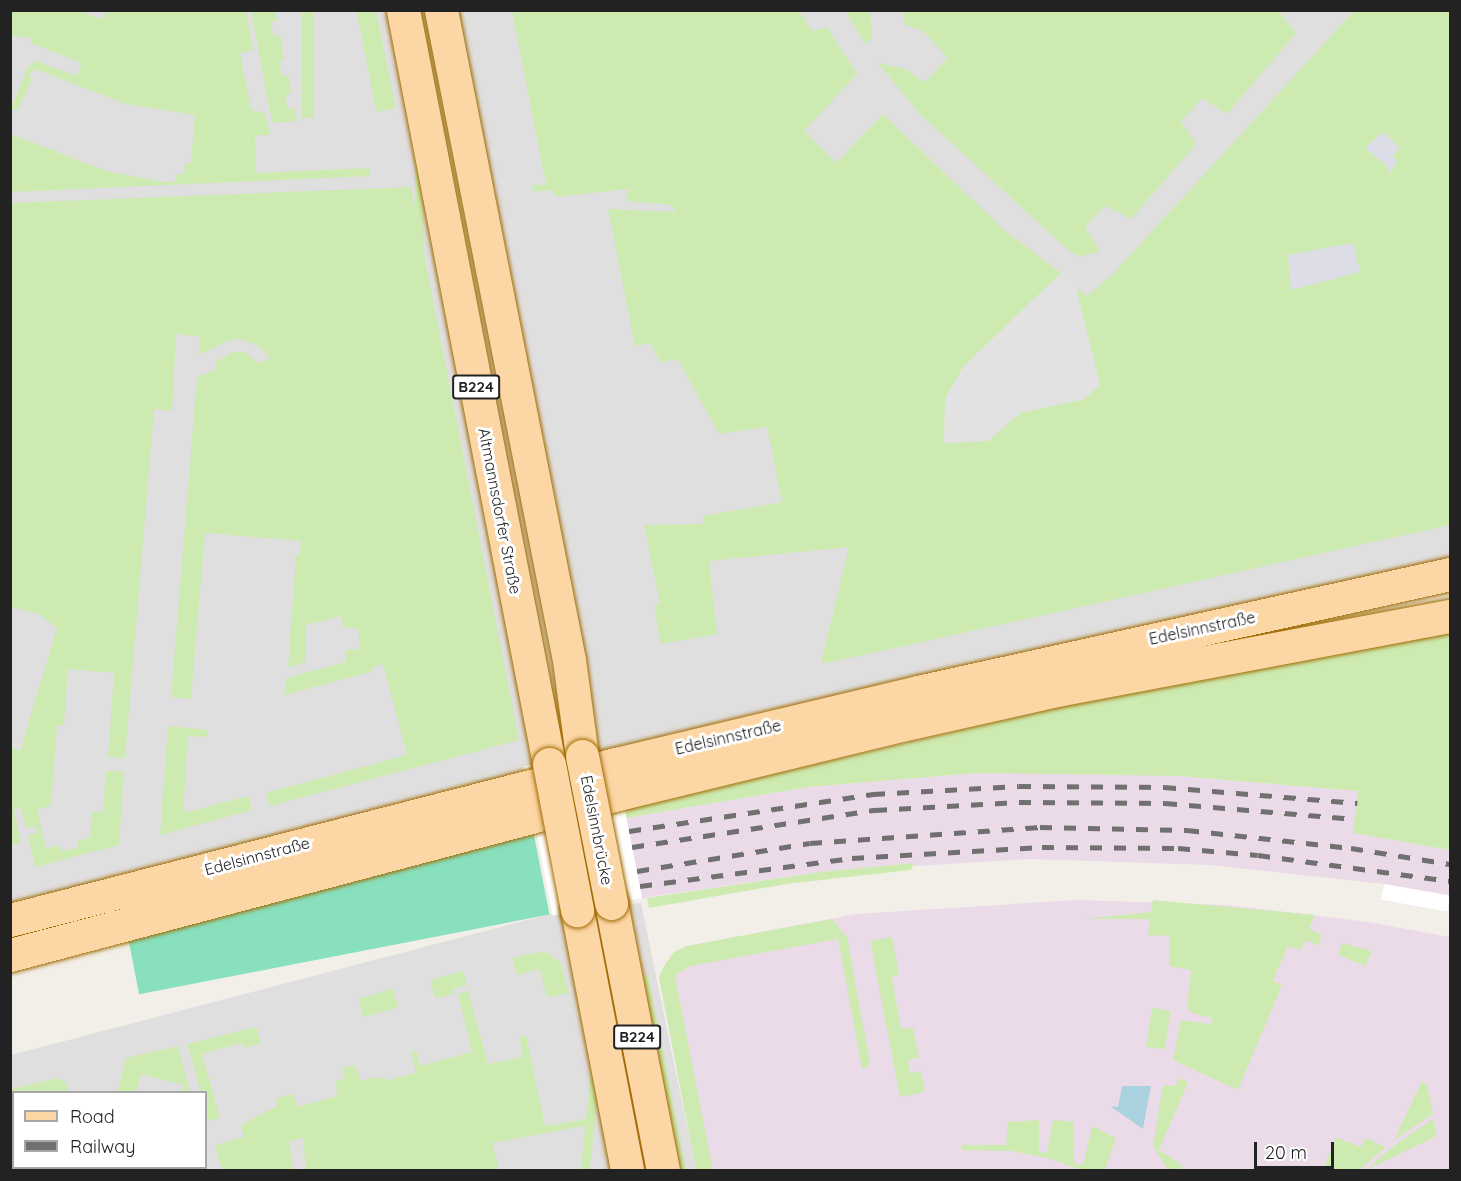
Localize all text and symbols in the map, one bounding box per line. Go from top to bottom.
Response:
road number: B224 [452,375,500,399]
street label: Altmannsdorfer Straße [474,426,526,596]
street label: Edelsinnstraße [1147,607,1257,649]
street label: Edelsinnstraße [673,715,783,759]
street label: Edelsinnbrücke [577,774,617,886]
street label: Edelsinnstraße [202,833,312,879]
road number: B224 [613,1025,661,1049]
legend [12,1091,207,1169]
text: Road [70,1105,115,1128]
scale bar [1257,1130,1336,1168]
text: Railway [70,1135,136,1158]
text: 20 m [1265,1141,1307,1164]

